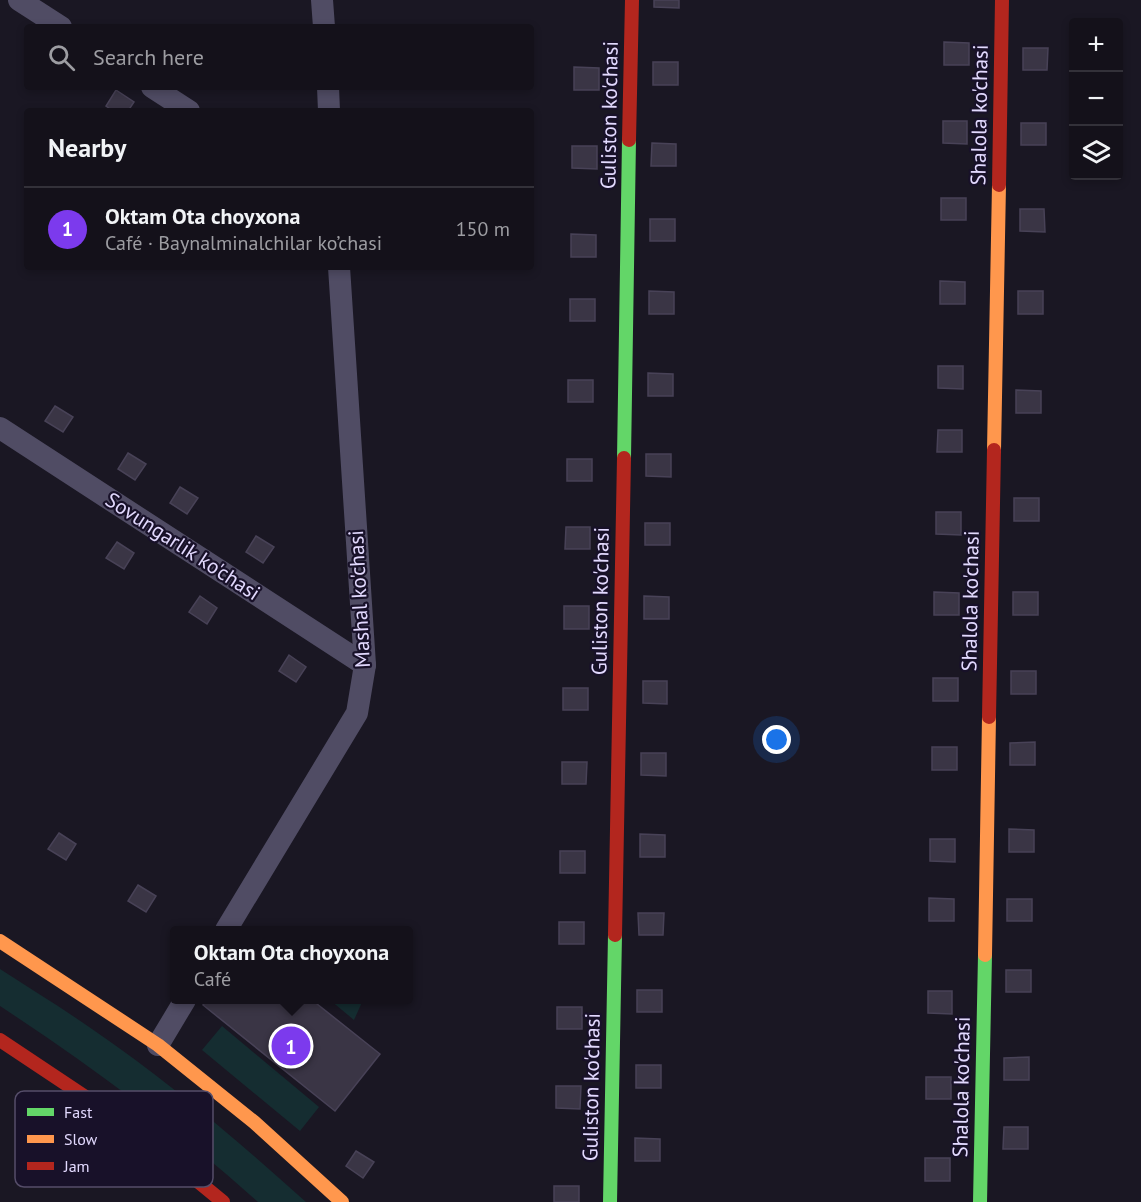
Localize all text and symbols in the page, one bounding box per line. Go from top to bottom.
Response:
map controls [1069,18,1123,180]
button: + [1069,18,1123,72]
search box [24,24,534,90]
icon: search [45,41,78,74]
street label: Guliston ko'chasi [594,41,624,189]
text: Search here [93,43,204,71]
street label: Shalola ko'chasi [964,44,994,186]
button: − [1069,72,1123,126]
button: layers [1069,126,1123,180]
text: Nearby [48,131,126,164]
text: Oktam Ota choyxona [105,202,301,230]
text: 1 [62,216,73,242]
text: 150 m [456,216,510,242]
text: Café · Baynalminalchilar ko’chasi [105,230,382,256]
street label: Sovungarlik ko'chasi [101,486,265,606]
street label: Guliston ko'chasi [585,527,615,675]
street label: Mashal ko'chasi [342,530,376,668]
street label: Shalola ko'chasi [955,530,985,672]
your location [762,725,791,754]
popup [170,926,413,1004]
text: Oktam Ota choyxona [194,938,389,966]
text: Café [194,966,231,992]
street label: Guliston ko'chasi [576,1013,606,1161]
street label: Shalola ko'chasi [946,1016,976,1158]
pin: 1 [272,1024,310,1068]
legend [15,1091,213,1187]
text: Fast [64,1102,93,1122]
text: Slow [64,1129,98,1149]
text: Jam [63,1156,90,1176]

